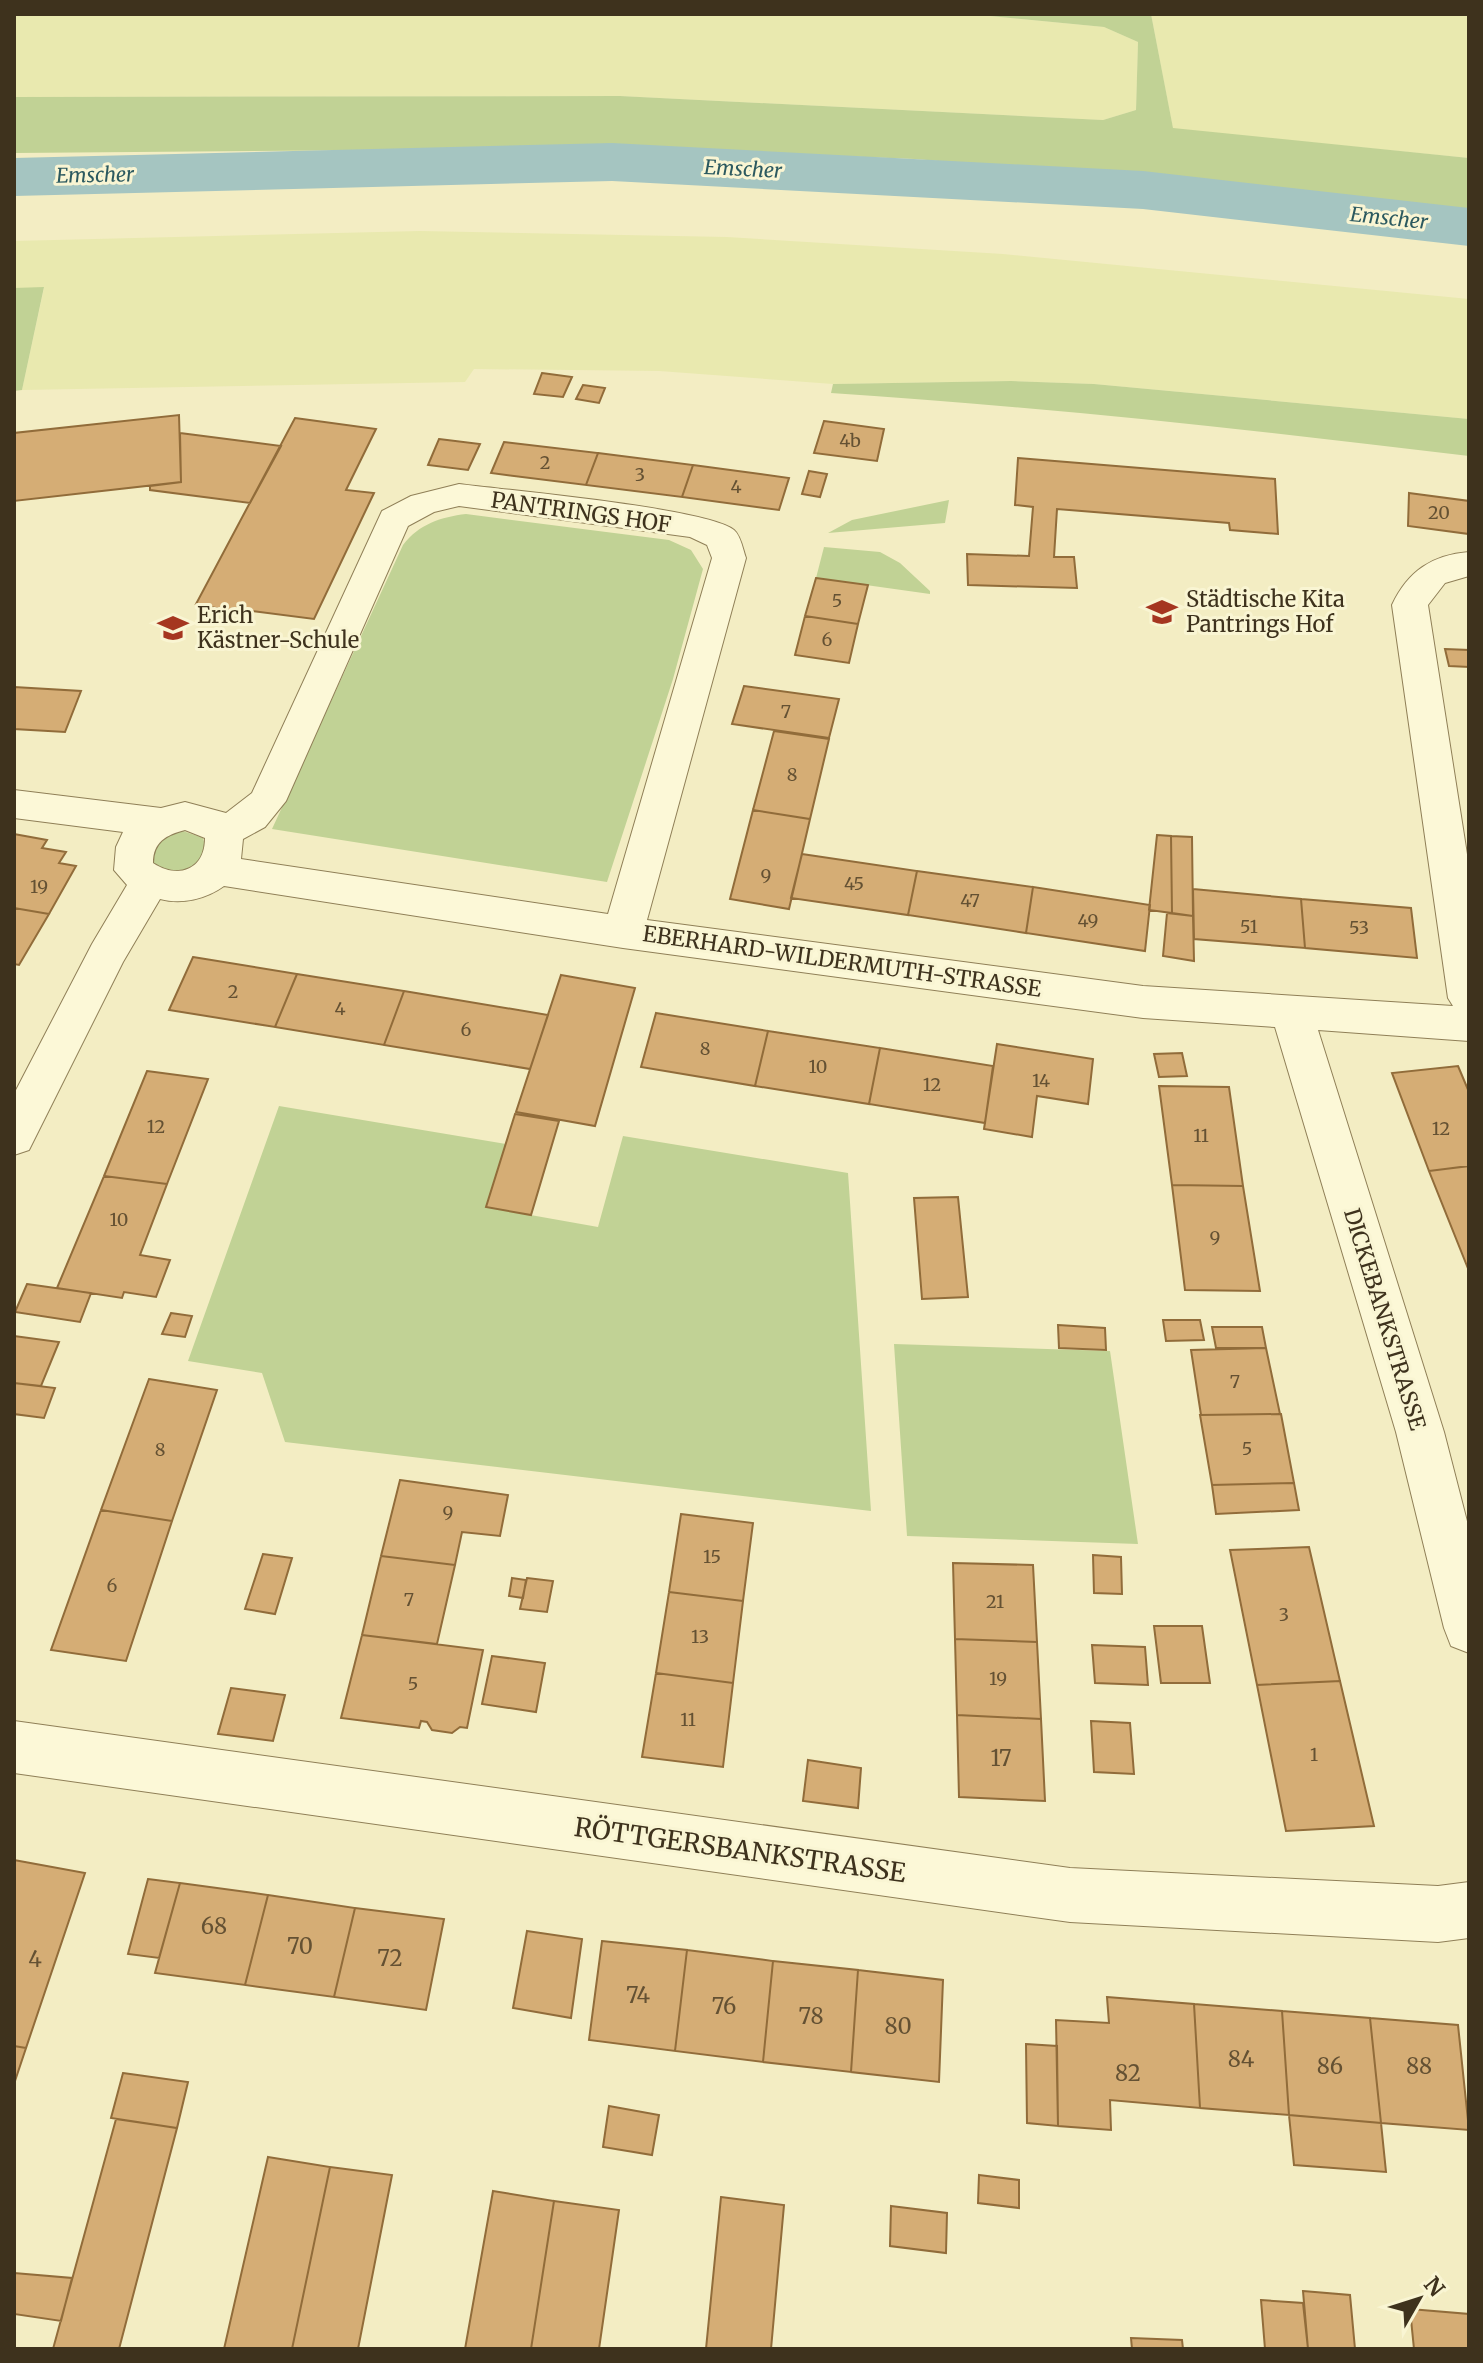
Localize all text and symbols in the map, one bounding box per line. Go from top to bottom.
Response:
water label: Emscher [704,154,783,183]
water label: Emscher [56,161,135,188]
water label: Emscher [1349,201,1430,234]
house number: 4b [839,429,861,452]
house number: 2 [540,451,550,474]
house number: 3 [635,463,645,486]
house number: 4 [730,475,742,498]
street label: PANTRINGS HOF [489,485,673,539]
house number: 20 [1428,501,1450,524]
place label: Städtische Kita Pantrings Hof [1186,585,1345,638]
house number: 5 [832,589,842,612]
school or university icon: Städtische Kita Pantrings Hof [1145,595,1179,629]
place label: Erich Kästner-Schule [197,601,359,654]
school or university icon: Erich Kästner-Schule [156,611,190,645]
house number: 6 [822,628,833,651]
house number: 7 [781,700,791,723]
house number: 8 [787,763,797,786]
house number: 9 [761,864,771,887]
house number: 45 [844,872,864,895]
house number: 19 [30,875,48,898]
house number: 47 [960,889,980,912]
house number: 49 [1078,909,1098,932]
house number: 51 [1240,915,1258,938]
house number: 53 [1349,916,1369,939]
street label: EBERHARD-WILDERMUTH-STRASSE [641,919,1043,1003]
house number: 2 [228,980,238,1003]
house number: 4 [334,997,346,1020]
house number: 6 [461,1018,472,1041]
house number: 8 [700,1037,710,1060]
house number: 10 [809,1055,827,1078]
house number: 14 [1032,1069,1050,1092]
house number: 12 [923,1073,941,1096]
house number: 12 [147,1115,165,1138]
house number: 12 [1432,1117,1450,1140]
house number: 11 [1193,1124,1209,1147]
street label: DICKEBANKSTRASSE [1338,1205,1432,1433]
house number: 10 [110,1208,128,1231]
house number: 9 [1210,1226,1220,1249]
house number: 7 [1230,1370,1240,1393]
house number: 5 [1242,1437,1252,1460]
house number: 8 [155,1438,165,1461]
house number: 9 [443,1501,453,1524]
house number: 15 [703,1545,721,1568]
house number: 6 [107,1574,118,1597]
house number: 7 [404,1588,414,1611]
house number: 21 [986,1590,1004,1613]
house number: 3 [1279,1603,1289,1626]
house number: 13 [691,1625,709,1648]
house number: 19 [989,1667,1007,1690]
house number: 5 [408,1672,418,1695]
house number: 11 [680,1708,696,1731]
house number: 1 [1310,1743,1318,1766]
house number: 17 [990,1744,1012,1772]
street label: RÖTTGERSBANKSTRASSE [572,1810,908,1889]
house number: 68 [201,1912,227,1940]
house number: 70 [287,1932,313,1960]
house number: 72 [377,1944,403,1972]
house number: 4 [28,1945,42,1973]
house number: 74 [626,1981,651,2009]
house number: 76 [712,1992,736,2020]
house number: 78 [798,2002,824,2030]
house number: 80 [884,2012,912,2040]
house number: 84 [1228,2045,1255,2073]
house number: 86 [1317,2052,1343,2080]
house number: 88 [1406,2052,1432,2080]
house number: 82 [1115,2059,1141,2087]
north arrow [1379,2259,1459,2339]
text: N [1418,2271,1451,2302]

